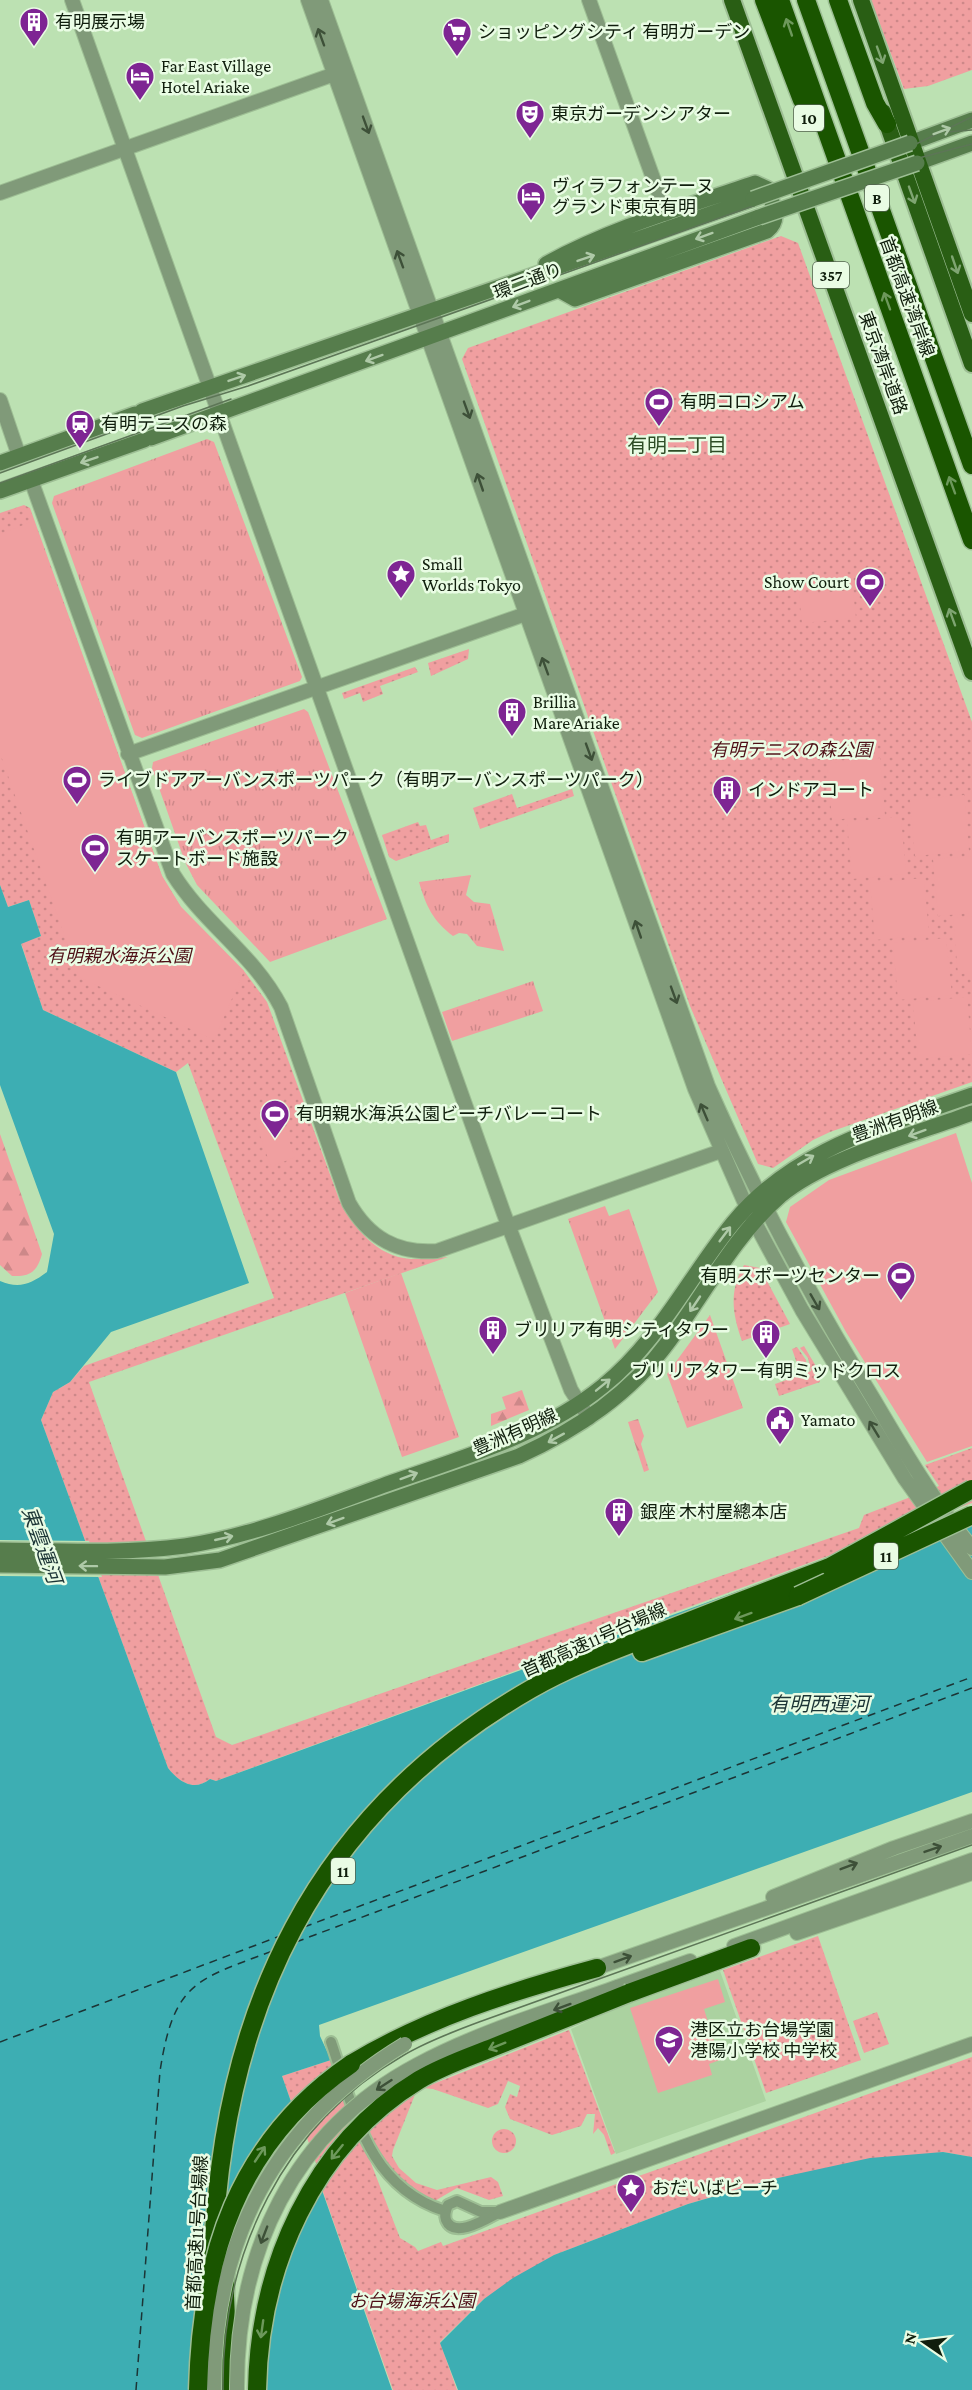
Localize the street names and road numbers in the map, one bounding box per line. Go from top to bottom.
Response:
road number: 10 [794,105,824,131]
road number: B [865,185,889,211]
street label: 首都高速湾岸線 [876,234,938,360]
street label: 環二通り [491,259,565,303]
road number: 357 [813,262,849,288]
street label: 東京湾岸道路 [855,309,911,417]
street label: 豊洲有明線 [849,1096,941,1146]
street label: 豊洲有明線 [470,1405,560,1459]
road number: 11 [874,1543,898,1569]
street label: 首都高速11号台場線 [519,1599,669,1681]
road number: 11 [331,1858,355,1884]
street label: 首都高速11号台場線 [183,2155,211,2311]

